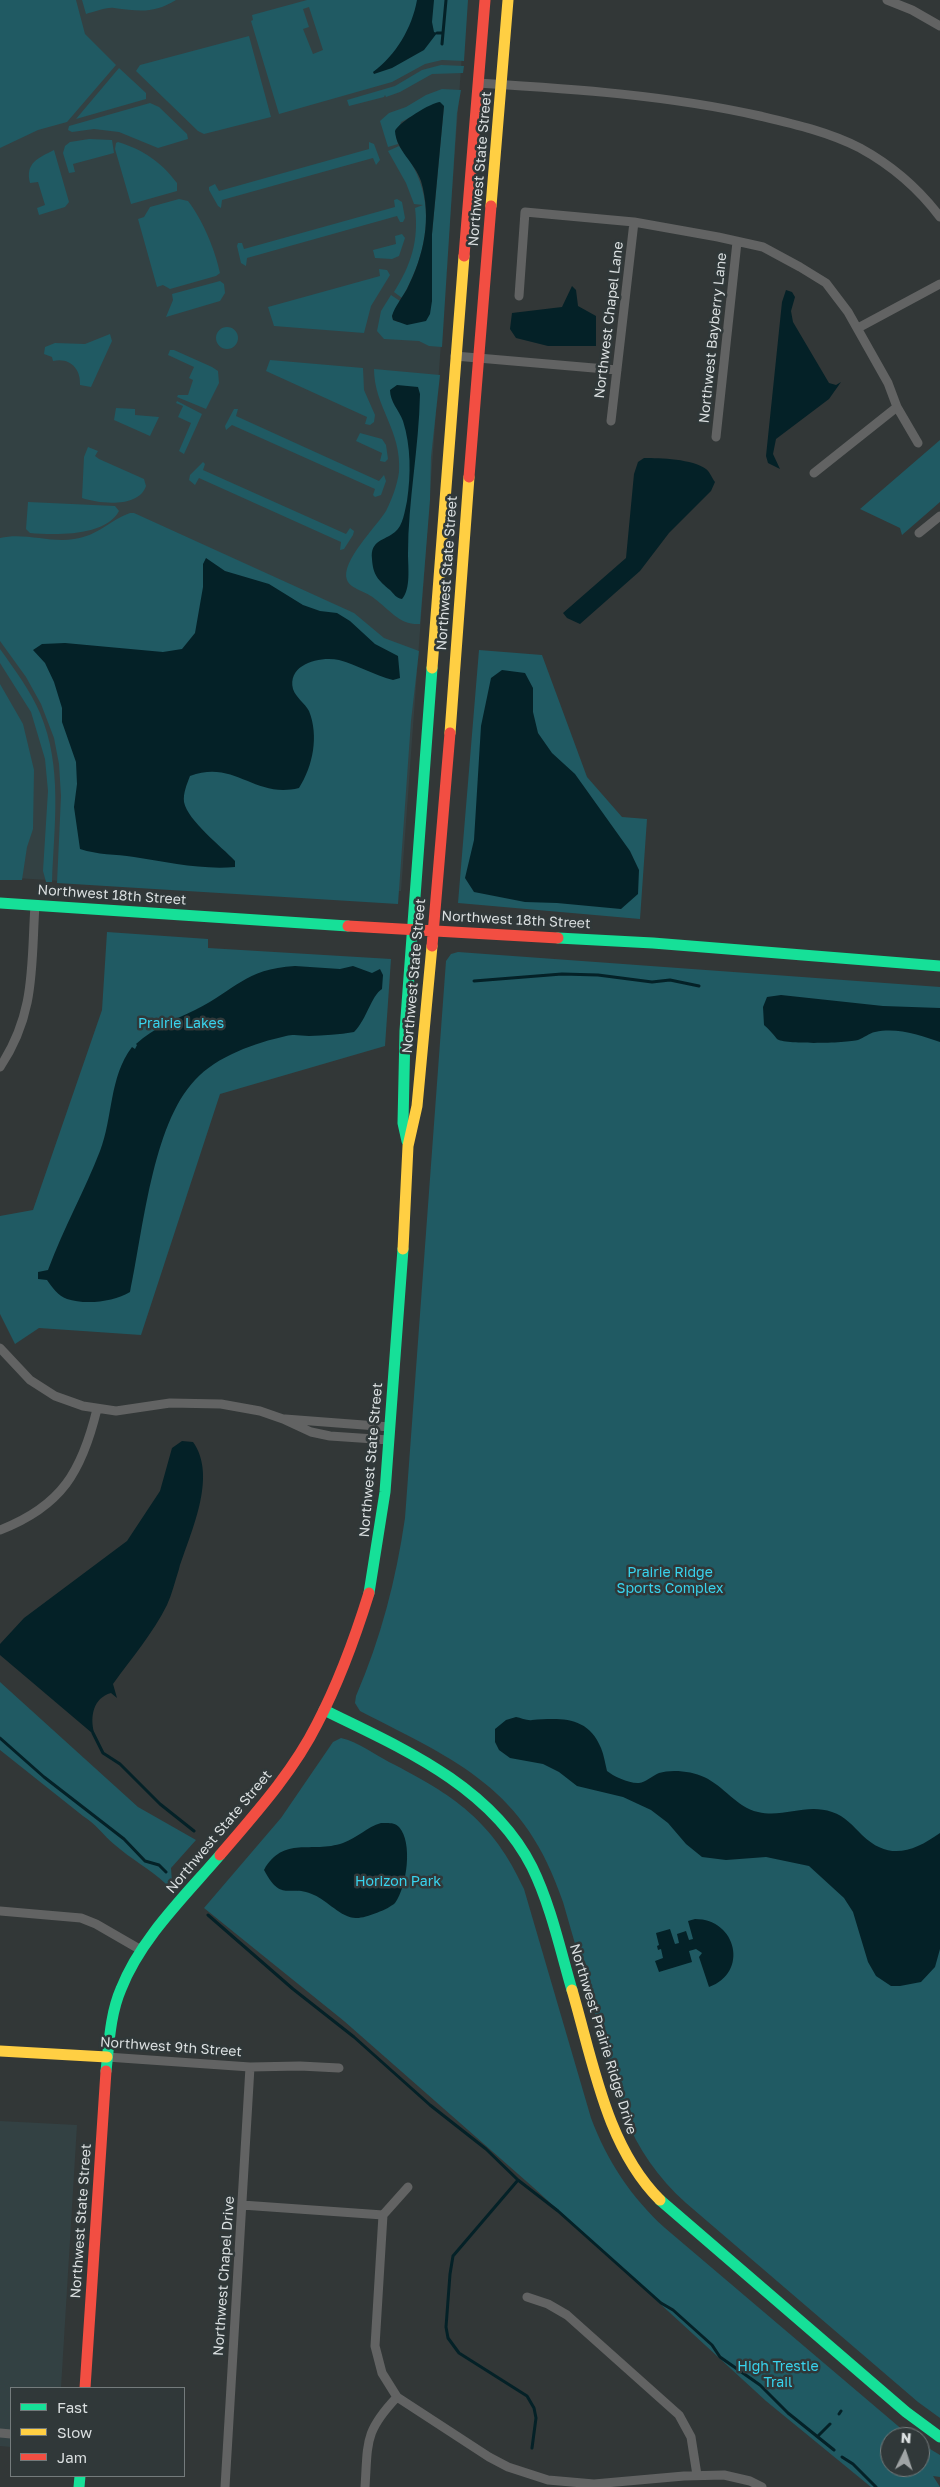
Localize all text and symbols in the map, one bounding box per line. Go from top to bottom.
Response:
street label: Northwest State Street [465,91,495,247]
street label: Northwest Chapel Lane [591,240,627,400]
street label: Northwest Bayberry Lane [696,252,730,424]
street label: Northwest State Street [433,495,461,651]
street label: Northwest 18th Street [37,881,187,909]
street label: Northwest State Street [399,898,429,1054]
street label: Northwest 18th Street [441,908,591,932]
park label: Prairie Lakes [138,1016,224,1032]
street label: Northwest State Street [356,1382,386,1538]
park label: Prairie Ridge Sports Complex [616,1565,724,1598]
street label: Northwest State Street [163,1767,275,1897]
park label: Horizon Park [355,1874,441,1890]
street label: Northwest Prairie Ridge Drive [566,1942,640,2136]
street label: Northwest 9th Street [99,2034,243,2060]
street label: Northwest State Street [67,2143,95,2299]
street label: Northwest Chapel Drive [210,2196,238,2356]
park label: High Trestle Trail [737,2359,819,2392]
legend [10,2387,185,2477]
text: Fast [57,2398,88,2416]
text: Slow [57,2423,92,2441]
north arrow [880,2427,930,2477]
text: N [900,2429,912,2446]
text: Jam [57,2448,87,2466]

